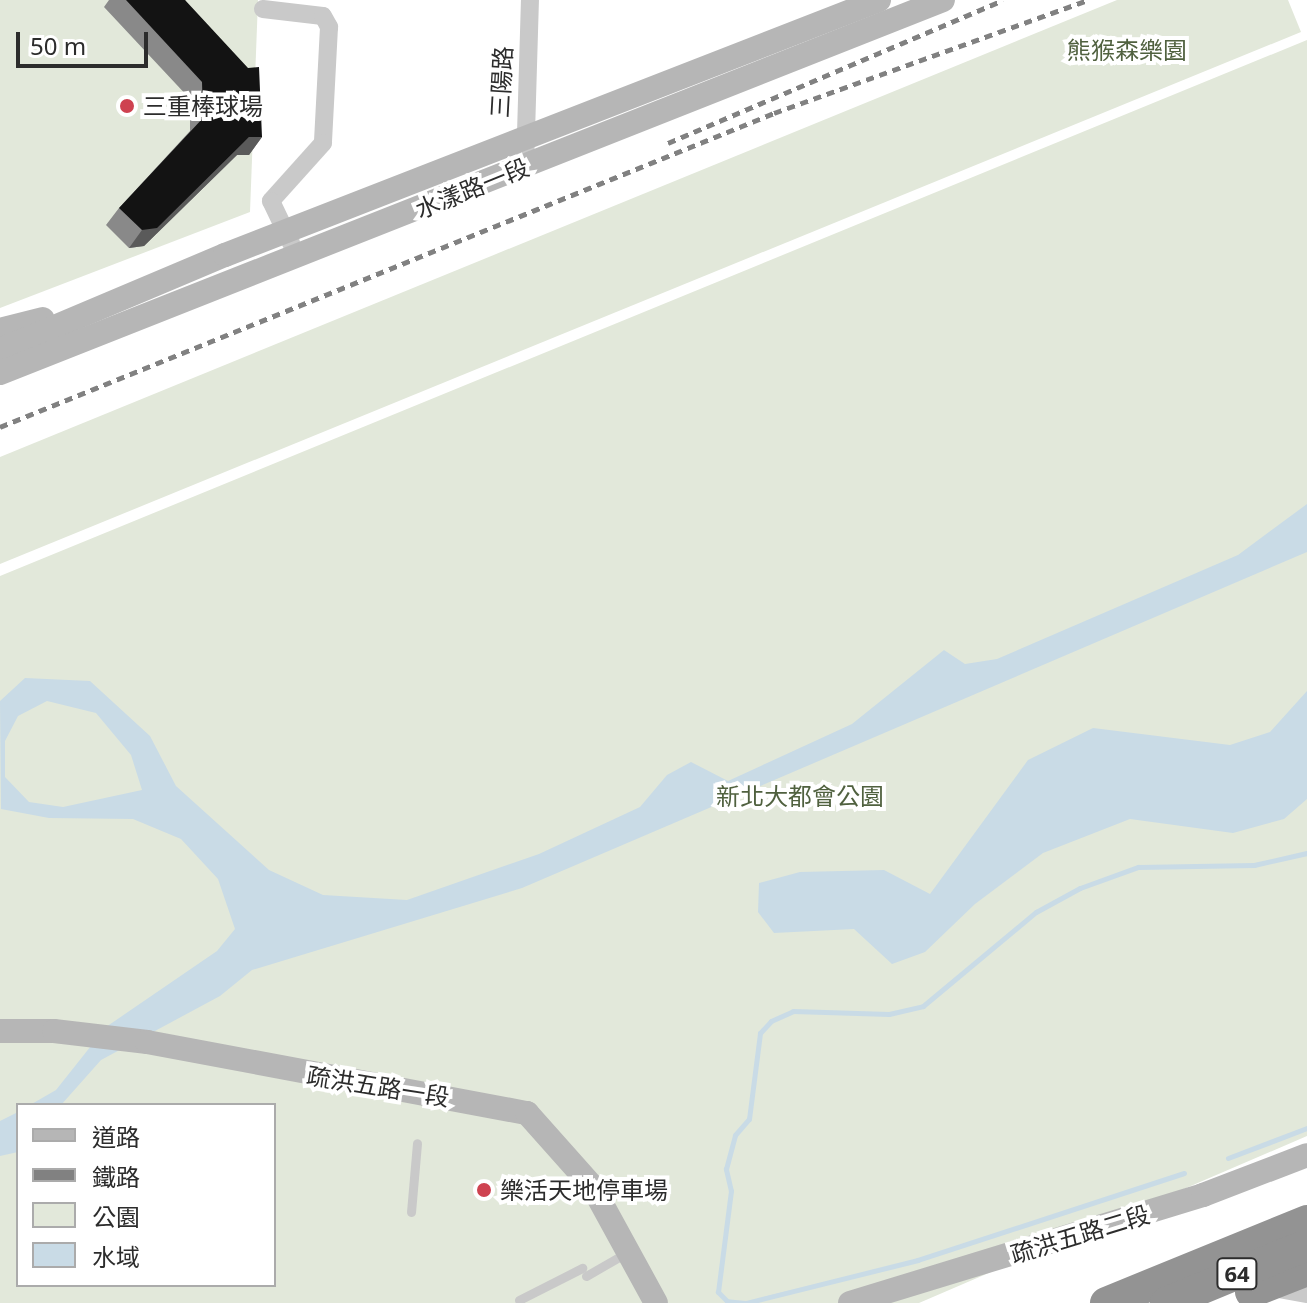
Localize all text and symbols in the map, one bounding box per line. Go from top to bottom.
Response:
scale bar [20,16,152,66]
text: 50 m [30,29,86,62]
park label: 熊猴森樂園 [1067,36,1187,64]
street label: 三陽路 [485,45,517,119]
place label: 三重棒球場 [143,92,263,120]
marker: 三重棒球場 [118,97,136,115]
street label: 水漾路一段 [411,152,533,224]
park label: 新北大都會公園 [716,782,884,810]
street label: 疏洪五路一段 [305,1061,451,1111]
legend [16,1103,276,1287]
text: 道路 [92,1120,140,1153]
text: 鐵路 [92,1160,140,1193]
place label: 樂活天地停車場 [500,1176,668,1204]
marker: 樂活天地停車場 [475,1181,493,1199]
street label: 疏洪五路二段 [1007,1199,1153,1269]
text: 公園 [92,1200,140,1233]
text: 水域 [92,1240,140,1273]
road number: 64 [1215,1256,1259,1292]

